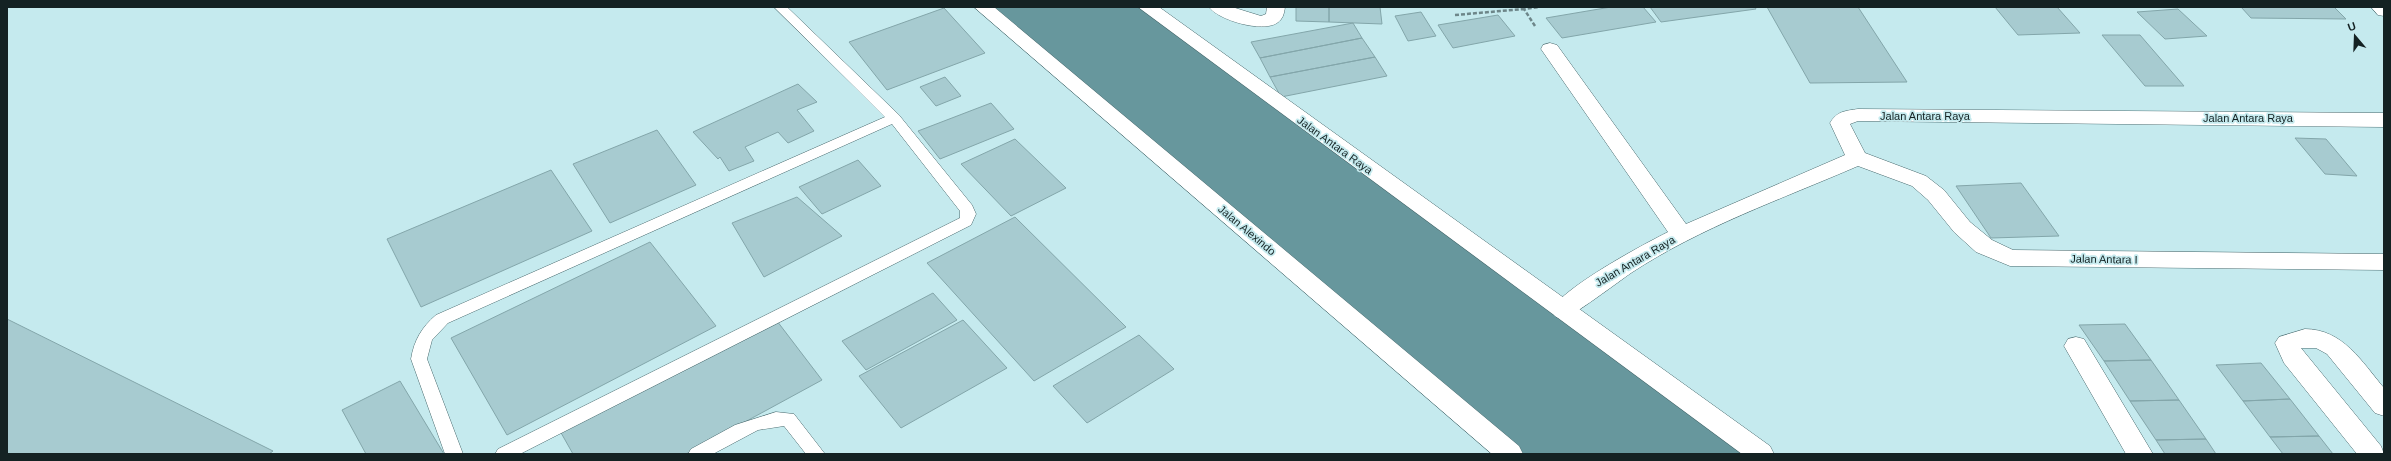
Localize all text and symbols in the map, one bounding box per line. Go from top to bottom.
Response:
north arrow [2335,16,2375,56]
text: U [2346,20,2358,34]
street label: Jalan Antara Raya [1880,110,1971,122]
street label: Jalan Antara Raya [2203,112,2294,124]
street label: Jalan Antara Raya [1295,114,1376,177]
street label: Jalan Alexindo [1216,203,1278,257]
street label: Jalan Antara Raya [1593,233,1678,289]
street label: Jalan Antara I [2070,252,2138,266]

